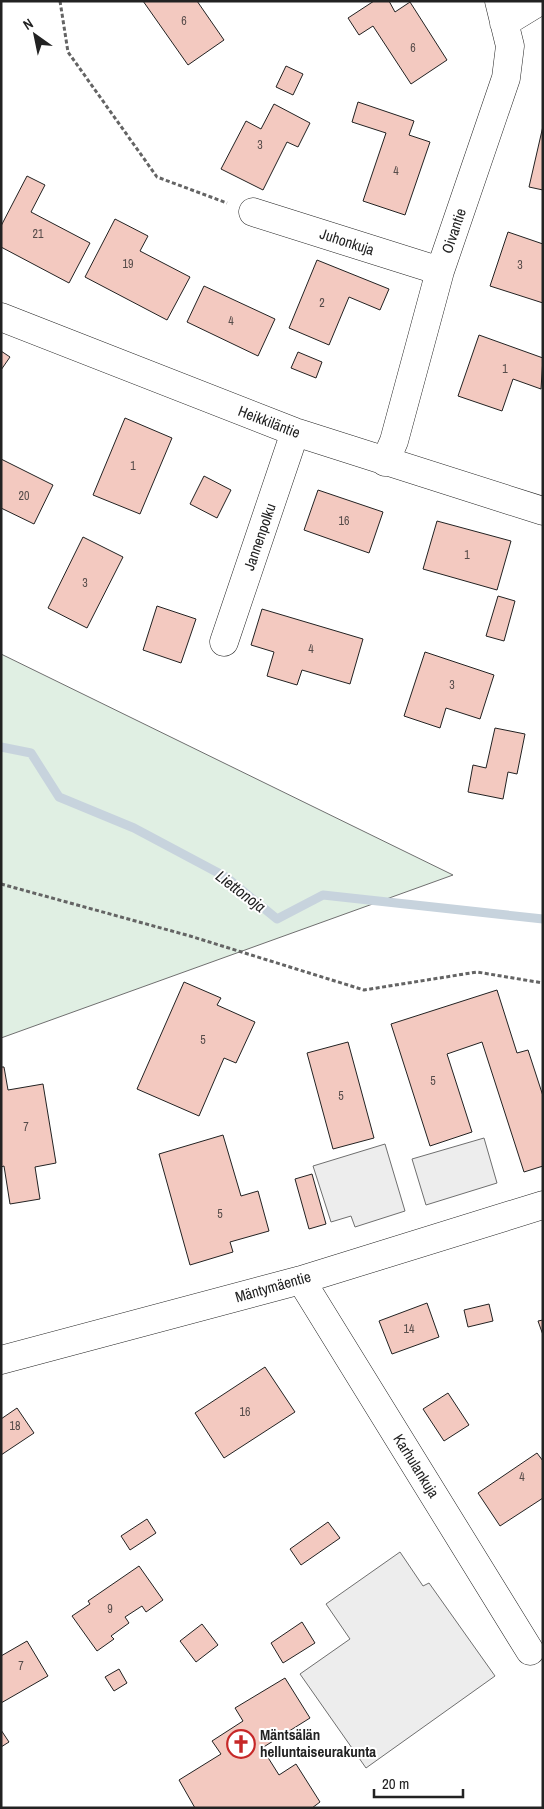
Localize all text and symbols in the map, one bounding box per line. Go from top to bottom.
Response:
north arrow [10,10,60,60]
house number: 6 [181,13,187,29]
text: N [20,14,36,34]
house number: 6 [410,40,416,56]
house number: 3 [257,137,263,153]
house number: 4 [393,163,399,179]
street label: Oivantie [436,205,471,256]
street label: Juhonkuja [317,223,377,260]
house number: 21 [33,226,44,242]
house number: 19 [123,256,133,272]
house number: 3 [517,257,523,273]
house number: 2 [319,295,325,311]
house number: 4 [228,313,234,329]
house number: 1 [502,361,508,377]
street label: Heikkiläntie [235,400,303,443]
house number: 1 [130,458,136,474]
house number: 20 [19,488,29,504]
street label: Jannenpolku [238,500,281,573]
house number: 16 [339,513,349,529]
house number: 1 [464,547,470,563]
house number: 3 [82,575,88,591]
house number: 4 [308,641,314,657]
house number: 3 [449,677,455,693]
water label: Liettonoja [211,865,271,917]
house number: 5 [200,1032,206,1048]
house number: 5 [430,1073,436,1089]
house number: 5 [338,1088,344,1104]
house number: 7 [23,1119,29,1135]
house number: 5 [217,1206,223,1222]
street label: Mäntymäentie [233,1266,313,1307]
house number: 14 [404,1321,415,1337]
house number: 16 [240,1404,250,1420]
house number: 18 [10,1418,20,1434]
street label: Karhulankuja [388,1430,444,1502]
house number: 4 [519,1469,525,1485]
house number: 9 [107,1601,113,1617]
house number: 7 [18,1658,24,1674]
place label: Mäntsälän helluntaiseurakunta [260,1724,376,1762]
church icon: Mäntsälän helluntaiseurakunta [226,1729,256,1759]
scale bar [374,1766,463,1798]
text: 20 m [382,1773,409,1794]

